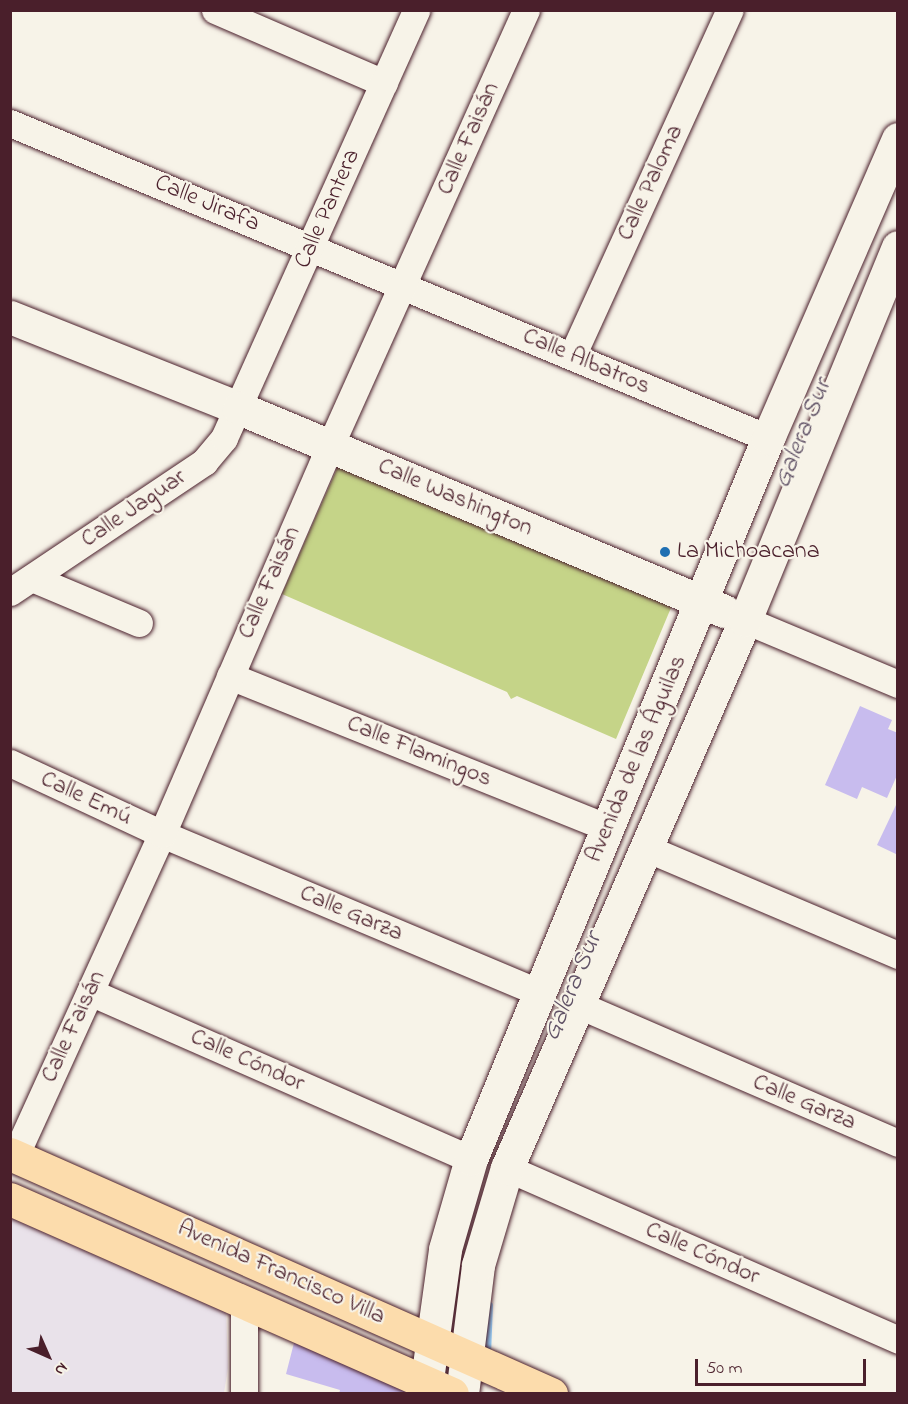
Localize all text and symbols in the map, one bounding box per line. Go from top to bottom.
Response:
street label: Calle Faisán [431,78,507,200]
street label: Calle Paloma [612,121,690,245]
street label: Calle Pantera [289,145,367,273]
street label: Calle Jirafa [150,169,264,239]
street label: Calle Albatros [518,322,654,402]
water label: Galera Sur [768,375,840,493]
street label: Calle Washington [373,452,537,544]
street label: Calle Jaguar [76,463,192,555]
street label: Calle Faisán [232,522,308,644]
place label: La Michoacana [677,538,820,566]
marker: La Michoacana [658,545,672,559]
street label: Avenida de las Águilas [580,651,694,867]
street label: Calle Flamingos [342,710,496,794]
street label: Calle Emú [36,765,136,833]
street label: Calle Garza [295,879,407,949]
water label: Galera Sur [537,928,611,1046]
street label: Calle Faisán [36,967,112,1087]
street label: Calle Cóndor [185,1023,309,1099]
street label: Calle Garza [748,1068,860,1138]
street label: Avenida Francisco Villa [173,1214,389,1332]
street label: Calle Cóndor [640,1216,764,1292]
north arrow [18,1326,78,1386]
scale bar [698,1347,869,1385]
text: N [48,1356,73,1381]
text: 50 m [706,1356,743,1382]

